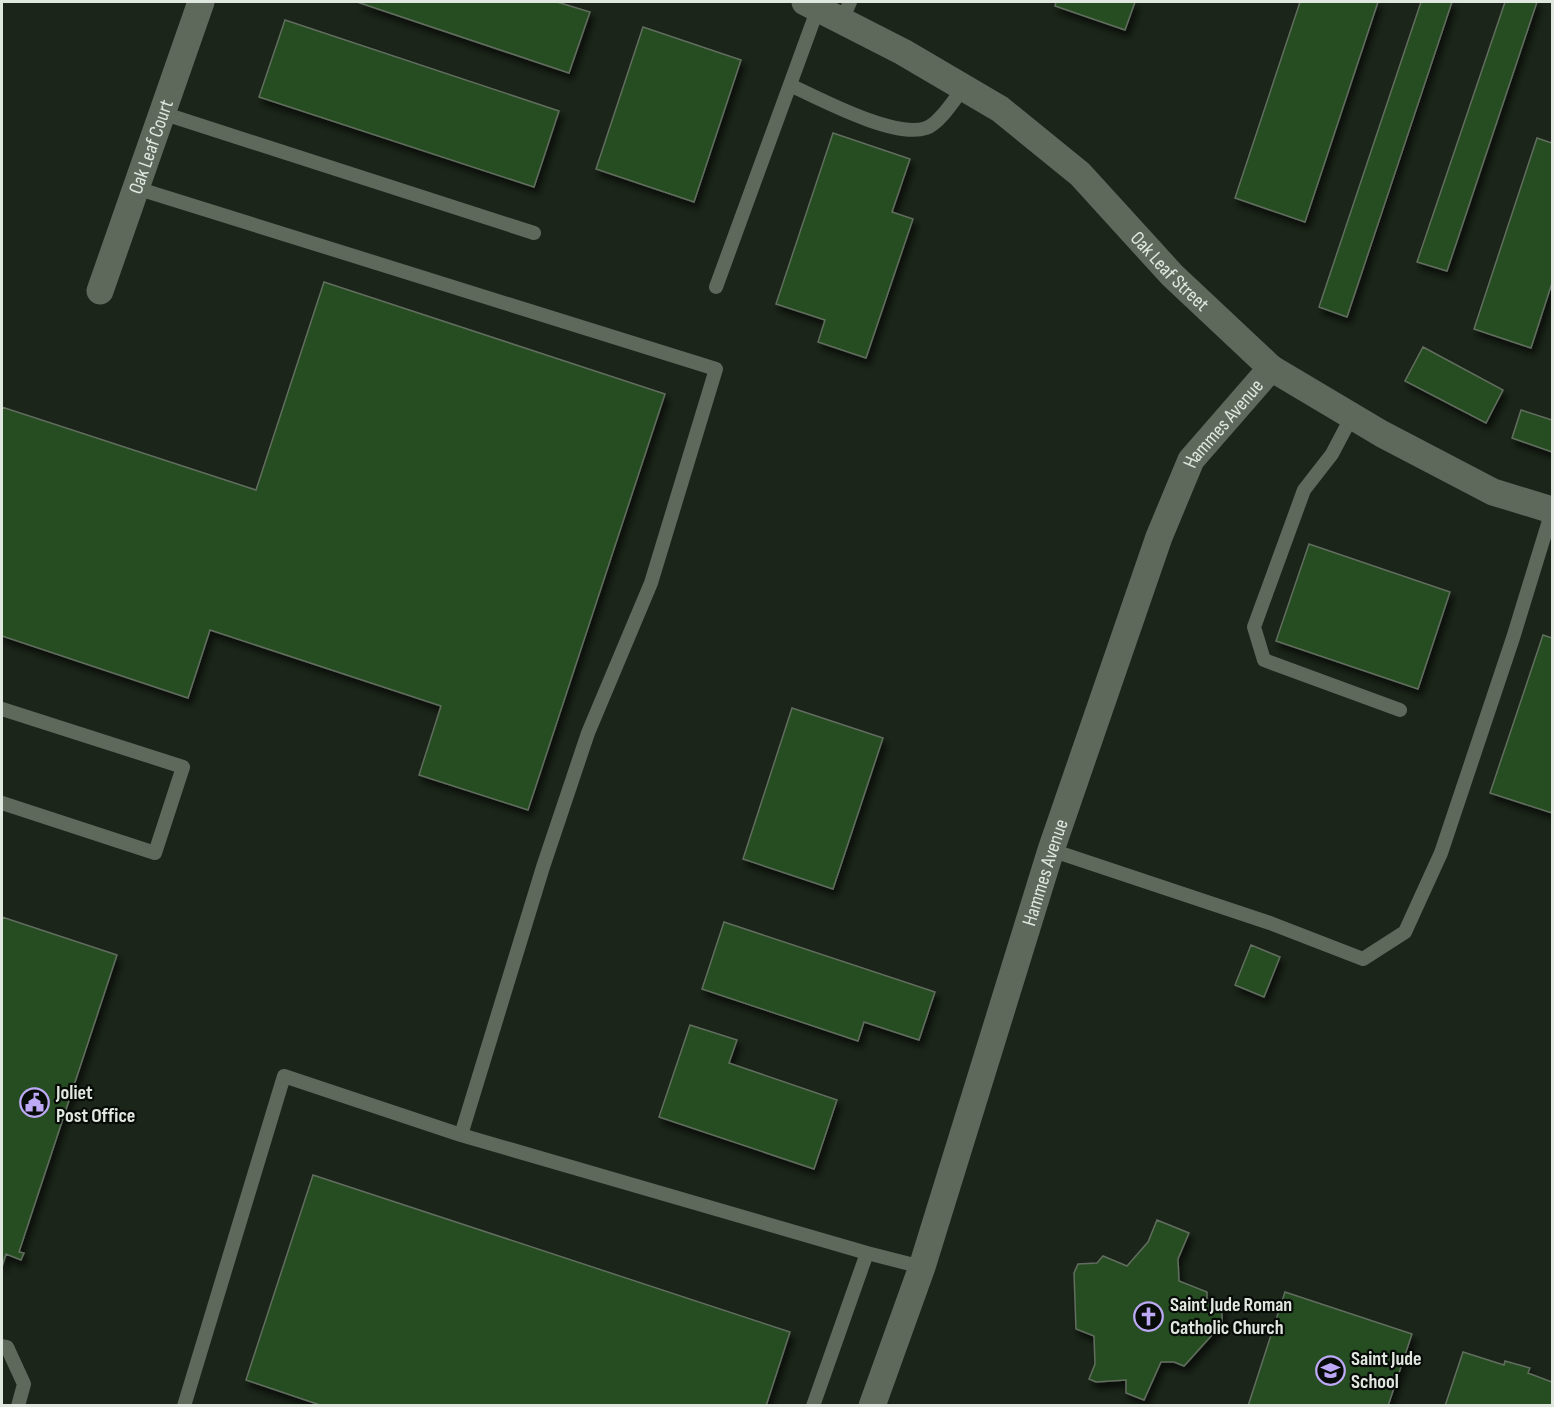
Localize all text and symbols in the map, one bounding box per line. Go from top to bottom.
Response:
street label: Oak Leaf Court [124,96,179,197]
street label: Oak Leaf Street [1125,227,1214,317]
street label: Hammes Avenue [1178,374,1269,472]
street label: Hammes Avenue [1017,816,1074,929]
place label: Joliet Post Office [55,1081,135,1128]
public building icon: Joliet Post Office [19,1087,51,1119]
place label: Saint Jude Roman Catholic Church [1170,1293,1292,1340]
church icon: Saint Jude Roman Catholic Church [1133,1300,1165,1332]
place label: Saint Jude School [1351,1347,1421,1394]
school or university icon: Saint Jude School [1314,1354,1346,1386]

